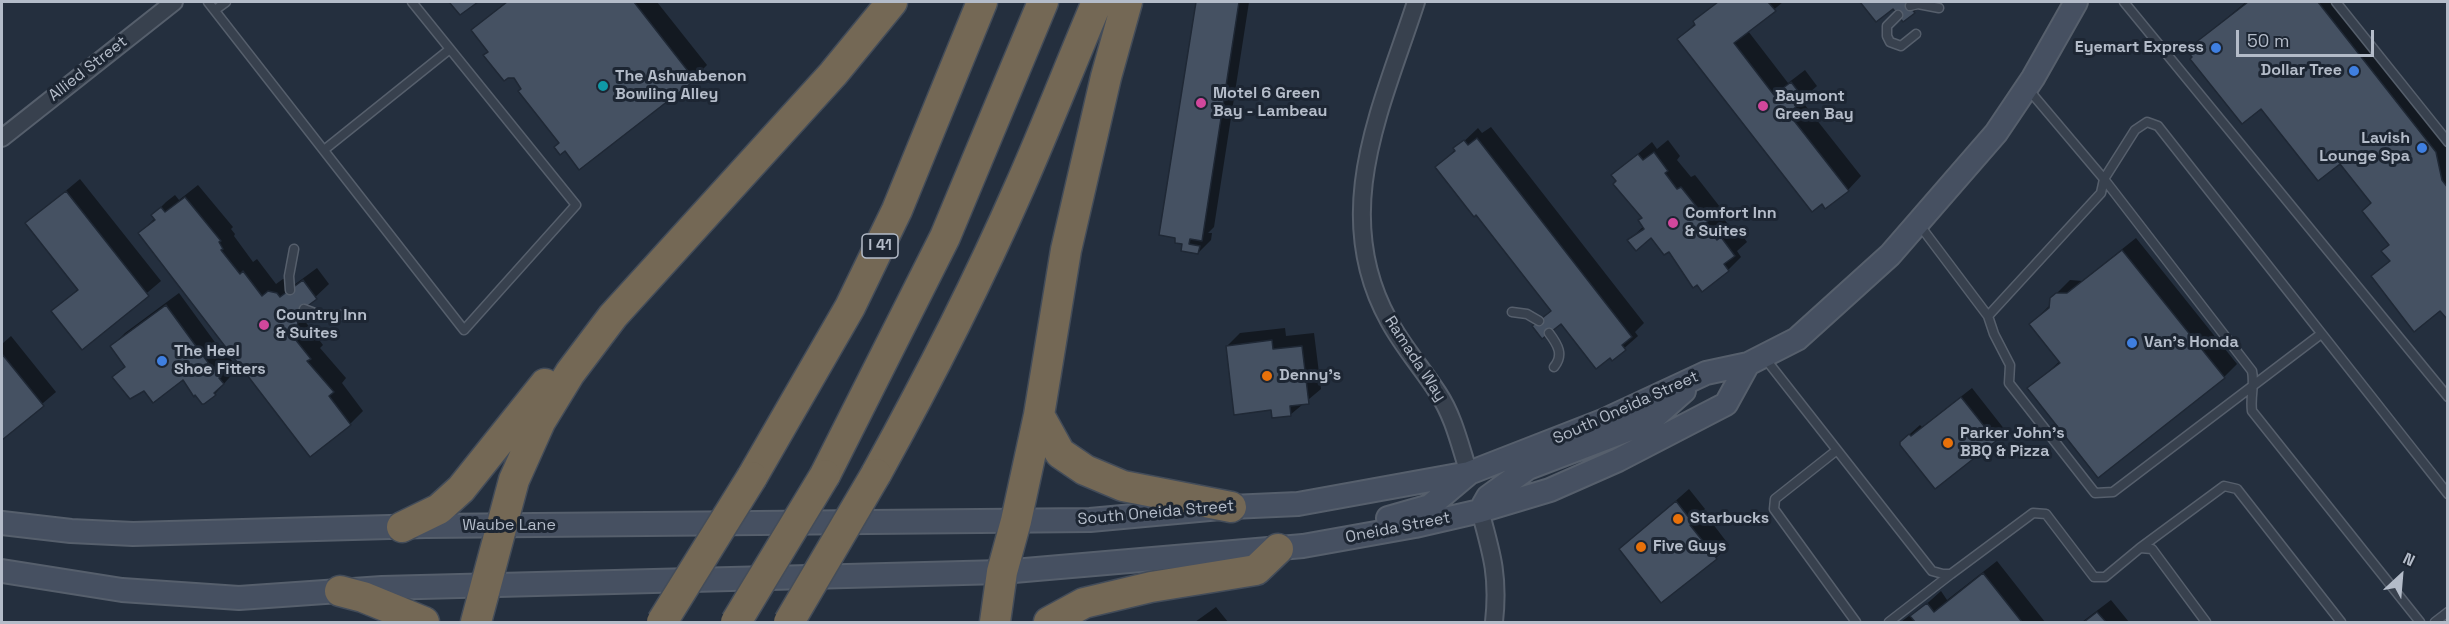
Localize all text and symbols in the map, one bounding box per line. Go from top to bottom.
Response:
scale bar [2239,18,2377,56]
text: 50 m [2247,29,2289,52]
street label: Allied Street [45,32,131,106]
place label: Eyemart Express [2075,38,2204,58]
marker: Eyemart Express [2209,41,2223,55]
place label: Dollar Tree [2261,61,2342,81]
marker: Dollar Tree [2347,64,2361,78]
place label: The Ashwabenon Bowling Alley [615,67,747,105]
marker: The Ashwabenon Bowling Alley [596,79,610,93]
place label: Motel 6 Green Bay - Lambeau [1213,84,1327,122]
place label: Baymont Green Bay [1775,87,1854,125]
marker: Motel 6 Green Bay - Lambeau [1194,96,1208,110]
marker: Baymont Green Bay [1756,99,1770,113]
place label: Lavish Lounge Spa [2319,129,2410,167]
marker: Lavish Lounge Spa [2415,141,2429,155]
place label: Comfort Inn & Suites [1685,204,1777,242]
marker: Comfort Inn & Suites [1666,216,1680,230]
road number: I 41 [862,234,898,258]
place label: Country Inn & Suites [276,306,367,344]
street label: Ramada Way [1380,313,1450,405]
marker: Country Inn & Suites [257,318,271,332]
place label: Van's Honda [2144,333,2239,353]
marker: Van's Honda [2125,336,2139,350]
place label: The Heel Shoe Fitters [174,342,266,380]
marker: The Heel Shoe Fitters [155,354,169,368]
place label: Denny's [1279,366,1341,386]
street label: South Oneida Street [1550,367,1702,449]
marker: Denny's [1260,369,1274,383]
place label: Parker John's BBQ & Pizza [1960,424,2065,462]
marker: Parker John's BBQ & Pizza [1941,436,1955,450]
street label: South Oneida Street [1077,497,1235,529]
street label: Oneida Street [1344,508,1452,548]
place label: Starbucks [1690,509,1769,529]
marker: Starbucks [1671,512,1685,526]
street label: Waube Lane [462,516,556,536]
place label: Five Guys [1653,537,1726,557]
marker: Five Guys [1634,540,1648,554]
north arrow [2371,546,2431,606]
text: N [2400,548,2419,571]

